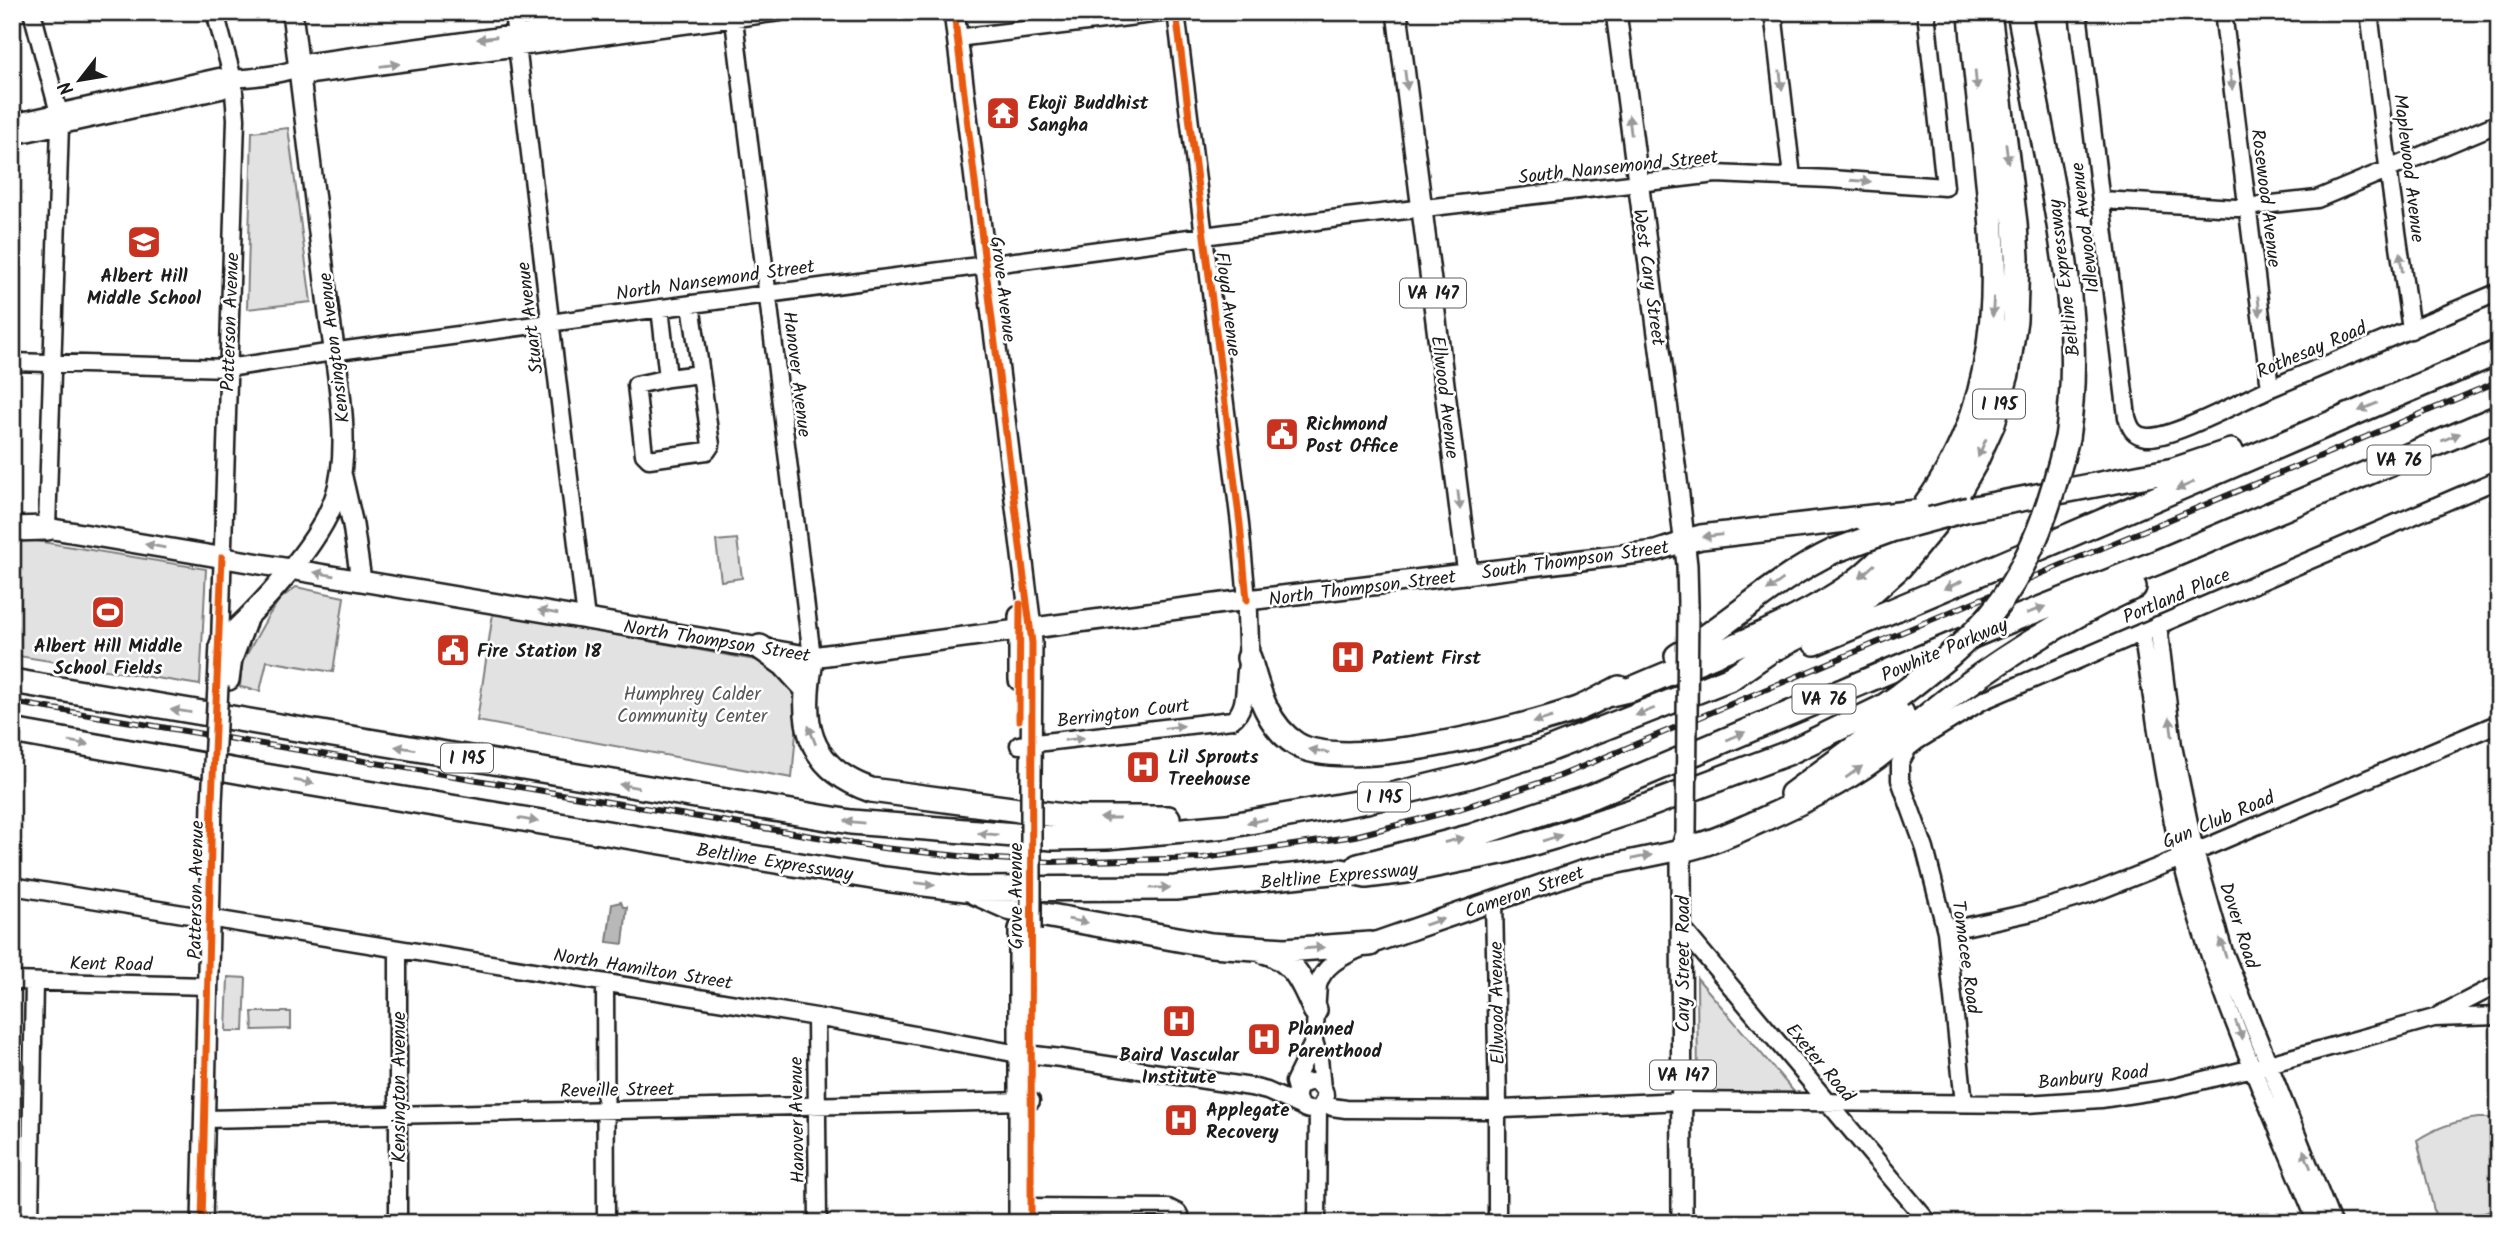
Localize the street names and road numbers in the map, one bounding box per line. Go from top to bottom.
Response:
street label: Maplewood Avenue [2384,92,2432,245]
street label: Rosewood Avenue [2242,127,2288,270]
street label: South Nansemond Street [1517,143,1720,193]
street label: Idlewood Avenue [2063,160,2109,295]
street label: Beltline Expressway [2040,196,2090,358]
street label: West Cary Street [1624,207,1673,348]
street label: Grove Avenue [981,234,1023,344]
street label: Floyd Avenue [1206,250,1248,359]
street label: Patterson Avenue [214,252,248,392]
street label: North Nansemond Street [614,252,817,310]
street label: Stuart Avenue [509,260,553,376]
street label: Kensington Avenue [311,270,359,425]
road number: VA 147 [1400,278,1466,307]
street label: Hanover Avenue [773,309,819,439]
street label: Rothesay Road [2252,314,2372,388]
street label: Ellwood Avenue [1422,334,1466,461]
road number: I 195 [1973,390,2025,418]
road number: VA 76 [2368,446,2430,474]
street label: South Thompson Street [1480,533,1671,589]
street label: Portland Place [2118,561,2236,633]
street label: North Thompson Street [1267,563,1458,615]
street label: Powhite Parkway [1877,610,2014,691]
street label: North Thompson Street [621,612,813,672]
road number: VA 76 [1792,684,1856,714]
street label: Berrington Court [1055,691,1192,737]
road number: I 195 [441,744,493,772]
road number: I 195 [1358,782,1410,812]
street label: Gun Club Road [2158,784,2280,858]
street label: Patterson Avenue [181,820,213,960]
street label: Beltline Expressway [694,836,856,890]
street label: Grove Avenue [1002,842,1032,949]
street label: Beltline Expressway [1259,855,1420,899]
street label: Cameron Street [1461,858,1589,927]
street label: Dover Road [2210,878,2266,973]
street label: Cary Street Road [1669,895,1699,1033]
street label: Tomacee Road [1942,899,1988,1016]
street label: North Hamilton Street [551,941,735,999]
street label: Ellwood Avenue [1482,941,1514,1065]
street label: Kent Road [69,949,153,981]
street label: Kensington Avenue [385,1011,415,1163]
street label: Exeter Road [1777,1017,1862,1110]
street label: Hanover Avenue [782,1056,814,1184]
street label: Banbury Road [2036,1057,2151,1099]
road number: VA 147 [1650,1060,1716,1090]
street label: Reveille Street [560,1075,675,1107]

